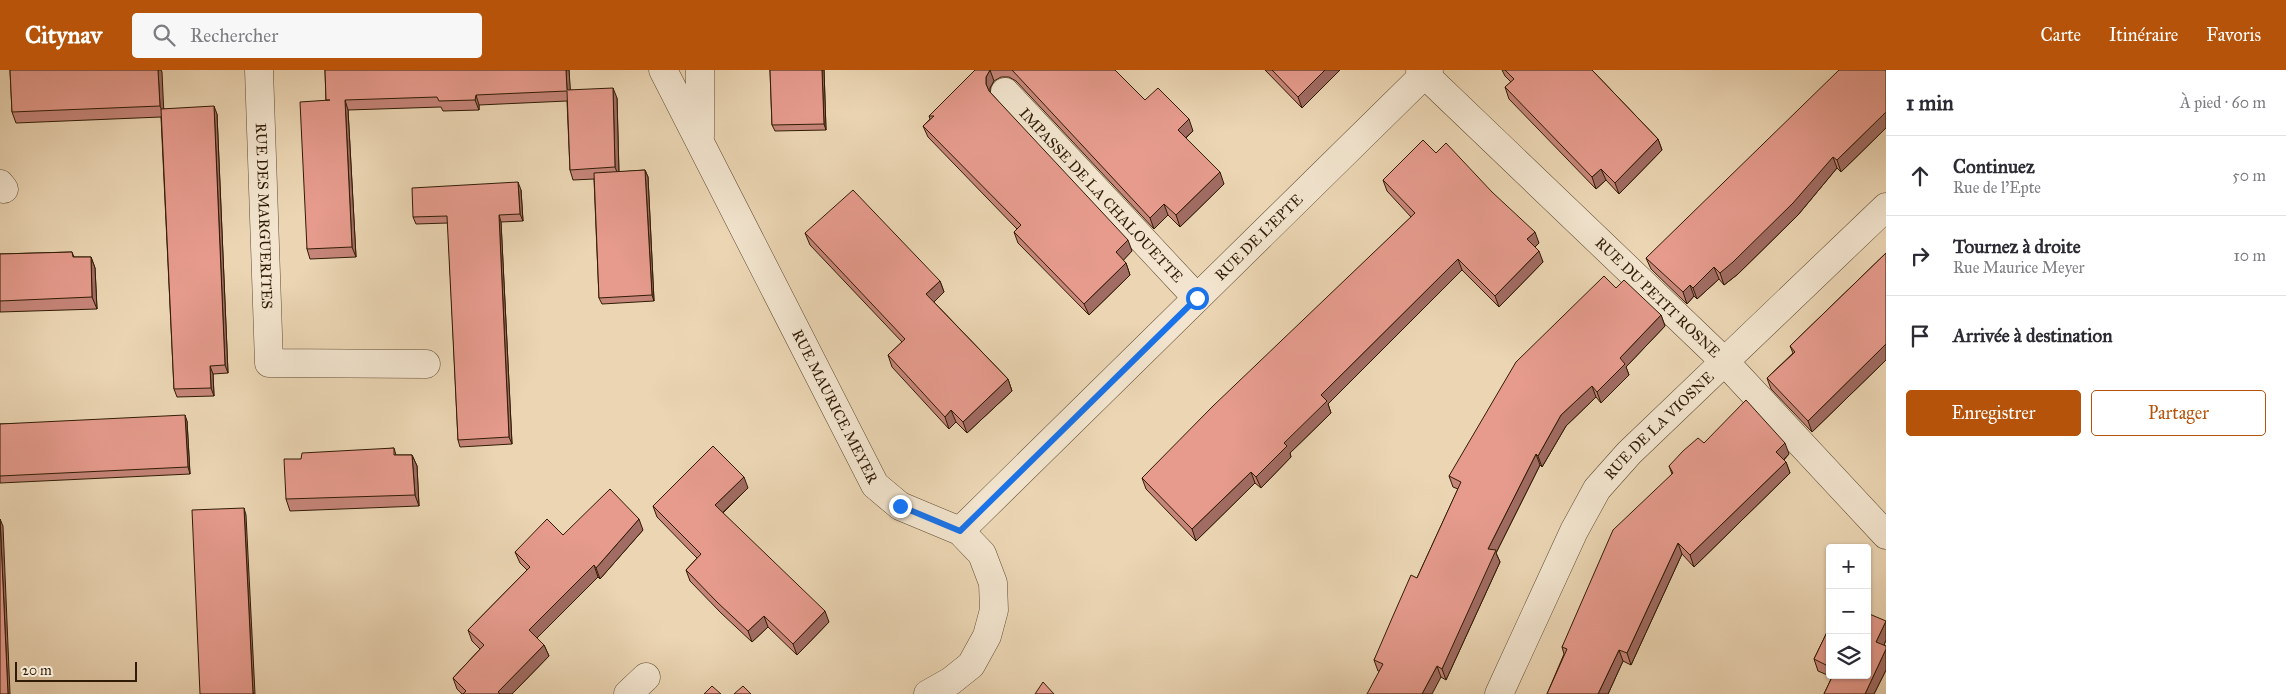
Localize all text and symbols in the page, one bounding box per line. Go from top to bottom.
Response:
search box [132,13,482,58]
text: Citynav [25,20,102,50]
icon: search [150,21,178,49]
text: Rechercher [190,24,278,47]
text: Carte [2041,24,2081,46]
text: Itinéraire [2109,24,2178,46]
text: Favoris [2206,24,2261,46]
text: 1 min [1906,90,1954,116]
text: À pied · 60 m [2180,93,2266,112]
street label: IMPASSE DE LA CHALOUETTE [1016,104,1187,286]
street label: RUE DES MARGUERITES [252,123,276,309]
text: Continuez [1953,155,2035,178]
icon: ahead [1906,162,1934,190]
text: 50 m [2232,166,2266,185]
text: Rue de l'Epte [1953,178,2041,197]
street label: RUE DE L'EPTE [1211,190,1307,284]
street label: RUE DU PETIT ROSNE [1591,234,1724,362]
text: Tournez à droite [1953,235,2081,258]
icon: right [1906,242,1934,270]
text: 10 m [2234,246,2266,265]
text: Rue Maurice Meyer [1953,258,2085,277]
route start [1186,287,1209,310]
icon: arrive [1906,322,1934,350]
text: Arrivée à destination [1953,324,2112,347]
street label: RUE MAURICE MEYER [788,326,882,487]
street label: RUE DE LA VIOSNE [1600,368,1718,483]
button: Enregistrer [1906,390,2081,436]
button: Partager [2091,390,2266,436]
route end [889,495,912,518]
map controls [1826,544,1871,679]
button: + [1826,544,1871,589]
button: − [1826,589,1871,634]
button: layers [1826,634,1871,679]
scale bar [15,659,138,682]
text: 20 m [22,662,52,679]

